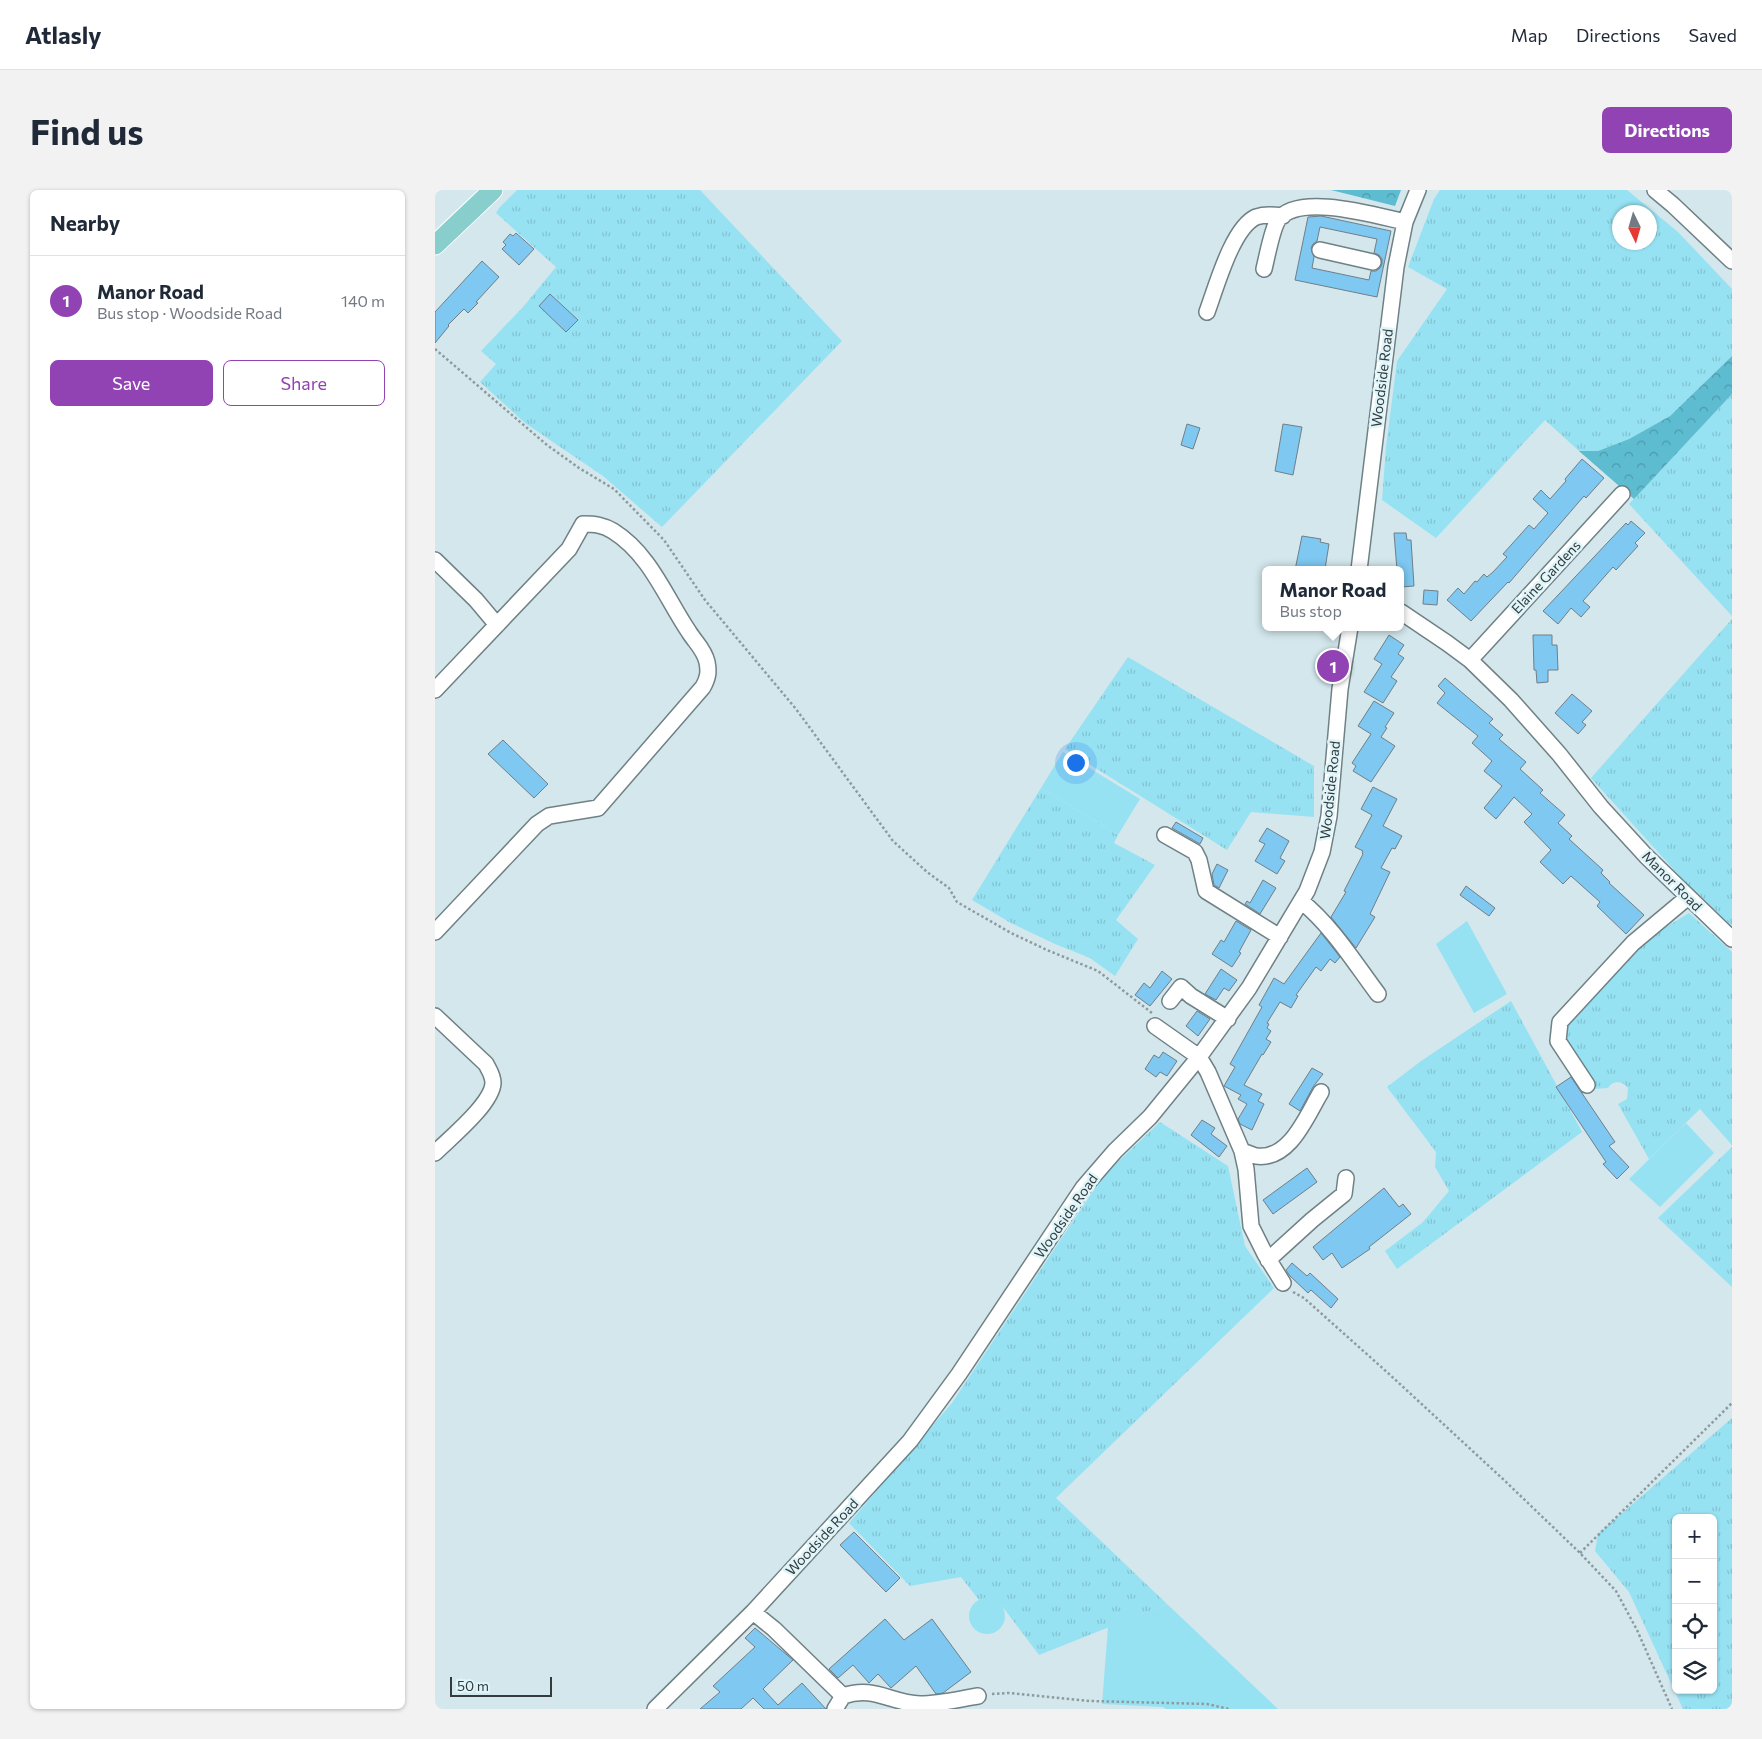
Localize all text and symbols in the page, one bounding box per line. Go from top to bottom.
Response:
text: Atlasly [25,20,102,49]
text: Map [1511,24,1548,46]
text: Directions [1576,24,1660,46]
text: Saved [1688,24,1737,46]
button: Directions [1602,107,1732,153]
text: Find us [30,109,144,152]
north arrow [1612,205,1657,250]
text: Nearby [50,210,120,235]
text: Manor Road [97,280,204,303]
text: 1 [62,291,70,310]
text: 140 m [341,291,385,310]
text: Bus stop · Woodside Road [97,303,282,322]
street label: Woodside Road [1367,328,1396,428]
button: Save [50,360,213,406]
button: Share [223,360,385,406]
street label: Elaine Gardens [1507,537,1584,617]
popup [1262,566,1404,631]
text: Manor Road [1280,578,1386,601]
text: Bus stop [1280,601,1342,620]
pin: 1 [1317,647,1349,685]
street label: Woodside Road [1316,740,1343,840]
your location [1063,750,1089,776]
street label: Manor Road [1639,847,1706,914]
street label: Woodside Road [1030,1170,1101,1261]
street label: Woodside Road [782,1495,862,1579]
map controls [1672,1514,1717,1694]
button: + [1672,1514,1717,1559]
button: − [1672,1559,1717,1604]
button: locate [1672,1604,1717,1649]
button: layers [1672,1649,1717,1694]
scale bar [450,1674,553,1697]
text: 50 m [457,1677,489,1694]

